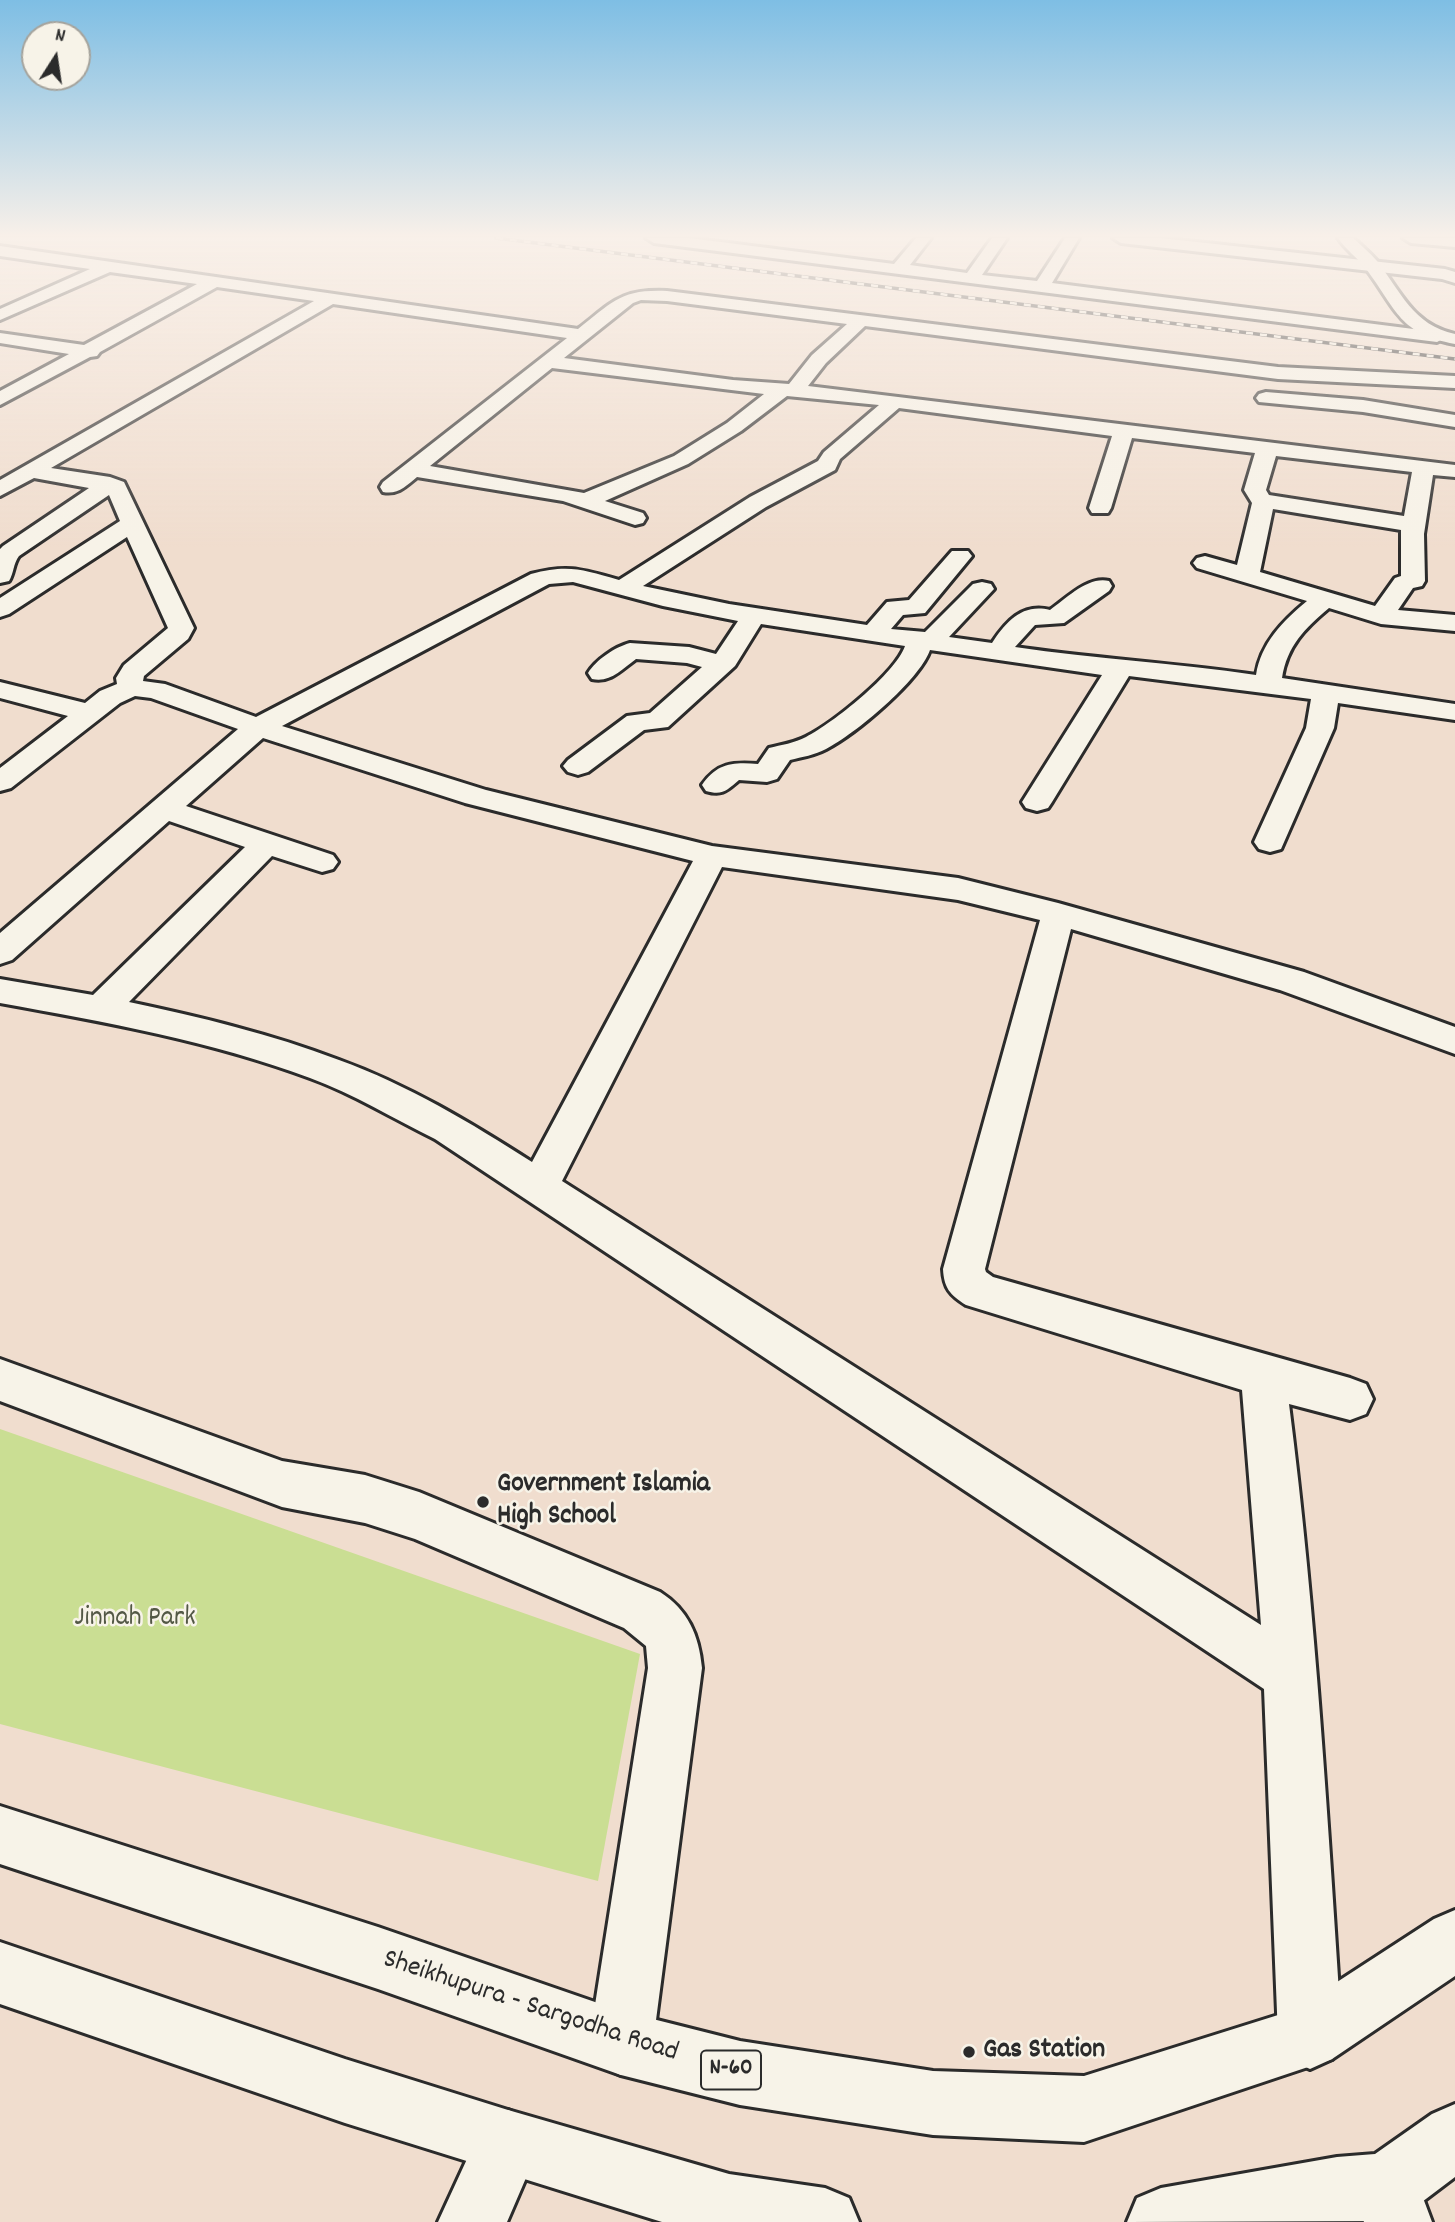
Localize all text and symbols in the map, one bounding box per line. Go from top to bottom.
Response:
north arrow [21,21,91,91]
text: N [53,23,67,51]
place label: Government Islamia High School [497,1469,710,1535]
marker: Government Islamia High School [475,1494,491,1510]
park label: Jinnah Park [74,1603,196,1637]
street label: Sheikhupura - Sargodha Road [378,1944,682,2072]
place label: Gas Station [983,2035,1105,2069]
marker: Gas Station [961,2044,977,2060]
road number: N-60 [701,2050,761,2090]

